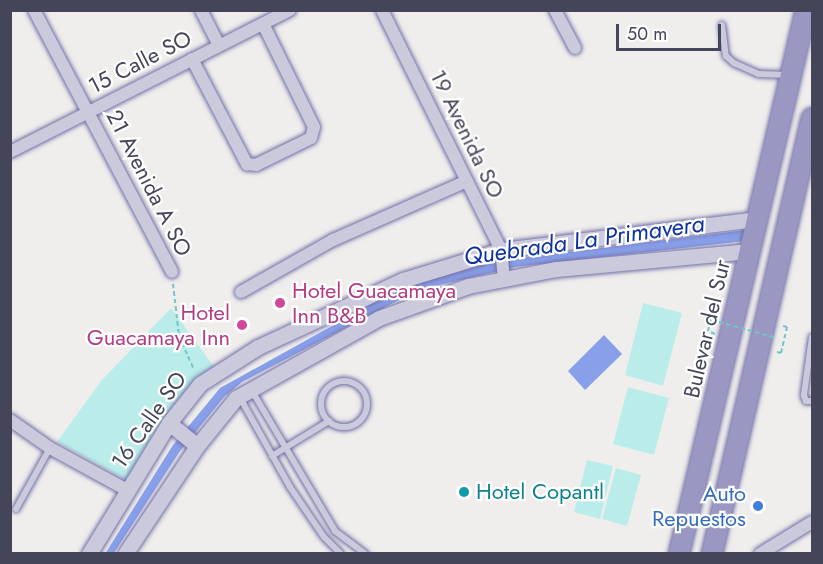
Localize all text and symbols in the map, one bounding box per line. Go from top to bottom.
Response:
scale bar [619,12,724,50]
text: 50 m [627,21,667,47]
street label: 15 Calle SO [84,25,196,99]
street label: 19 Avenida SO [425,65,509,203]
street label: 21 Avenida A SO [101,105,197,261]
water label: Quebrada La Primavera [462,209,706,271]
street label: Bulevar del Sur [678,257,736,401]
place label: Hotel Guacamaya Inn B&B [292,277,456,328]
marker: Hotel Guacamaya Inn B&B [273,296,287,310]
place label: Hotel Guacamaya Inn [87,299,230,350]
marker: Hotel Guacamaya Inn [235,318,249,332]
street label: 16 Calle SO [106,366,192,474]
place label: Hotel Copantl [476,479,604,505]
place label: Auto Repuestos [652,480,746,532]
marker: Hotel Copantl [457,485,471,499]
marker: Auto Repuestos [751,499,765,513]

